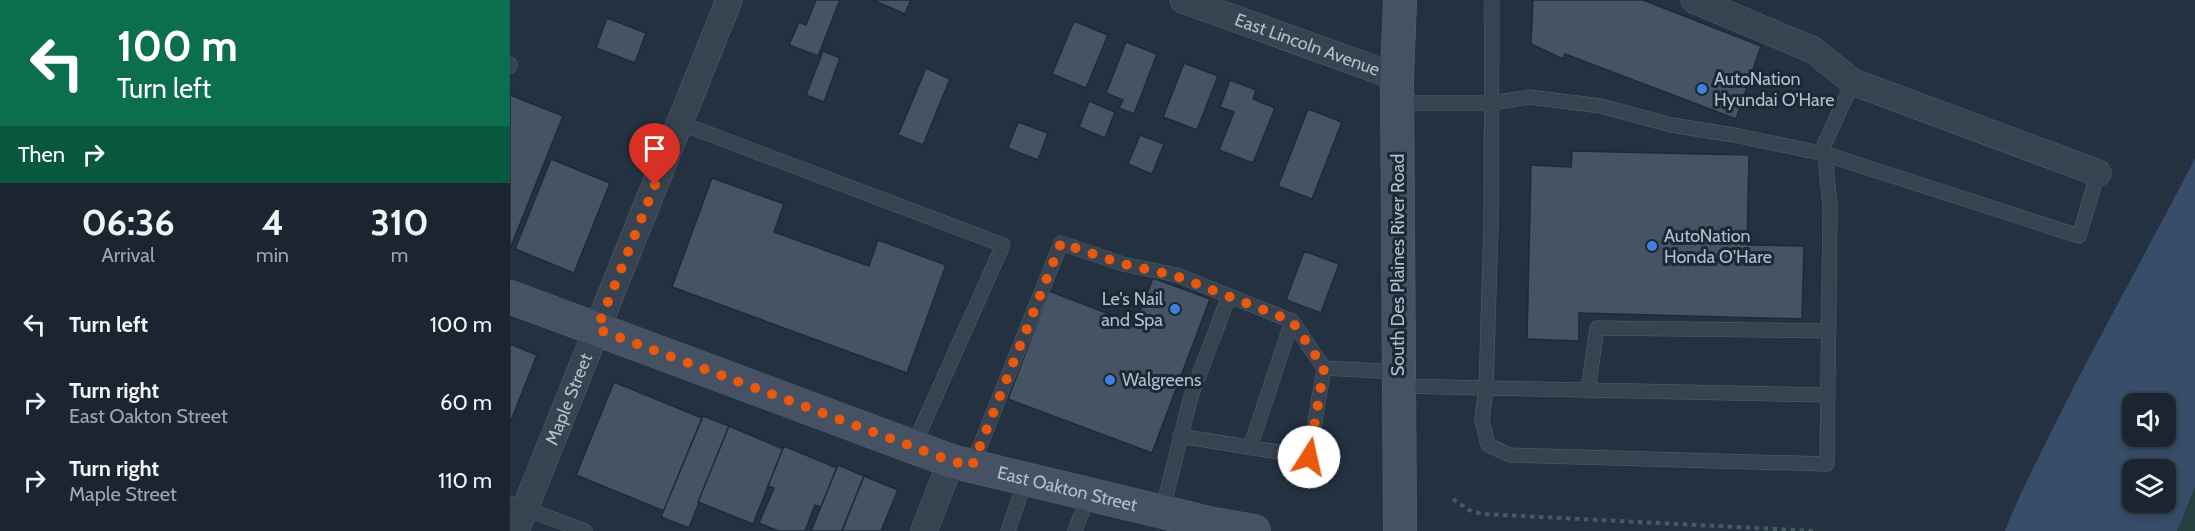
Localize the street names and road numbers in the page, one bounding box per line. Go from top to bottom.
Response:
street label: East Lincoln Avenue [1232,9,1383,81]
street label: South Des Plaines River Road [1387,154,1409,376]
street label: Maple Street [541,350,597,448]
street label: East Oakton Street [995,462,1139,516]

